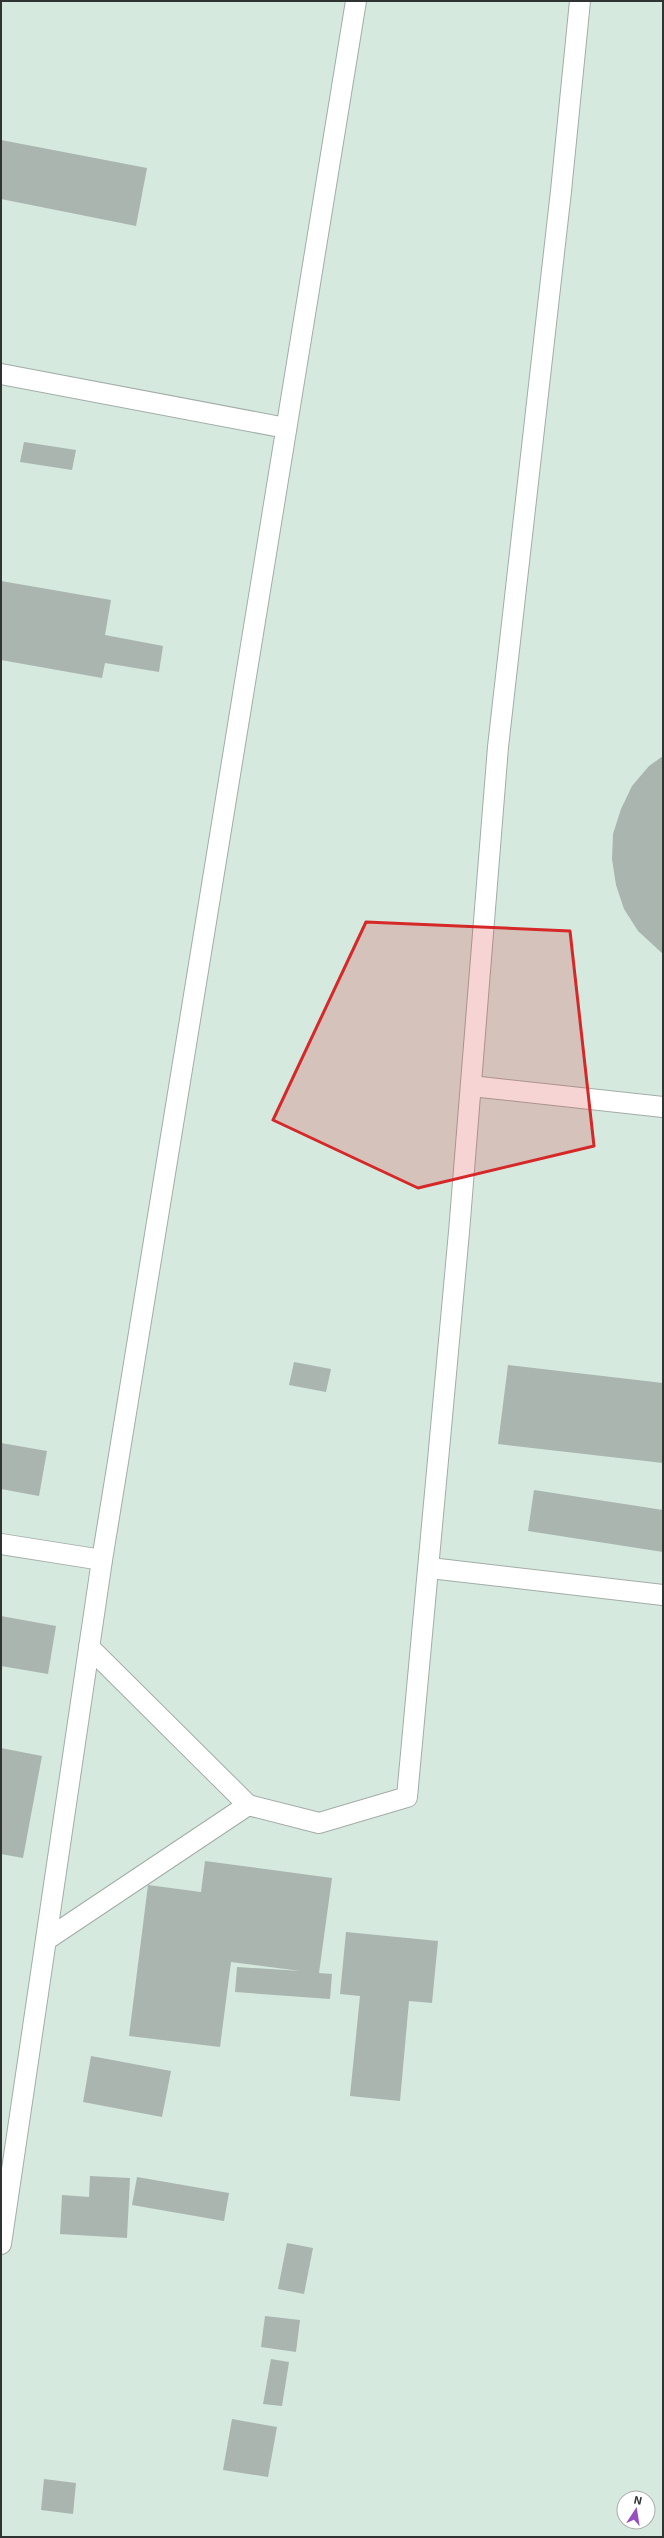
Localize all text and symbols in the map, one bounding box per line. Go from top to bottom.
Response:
north arrow [616,2490,656,2530]
text: N [633,2493,643,2507]

